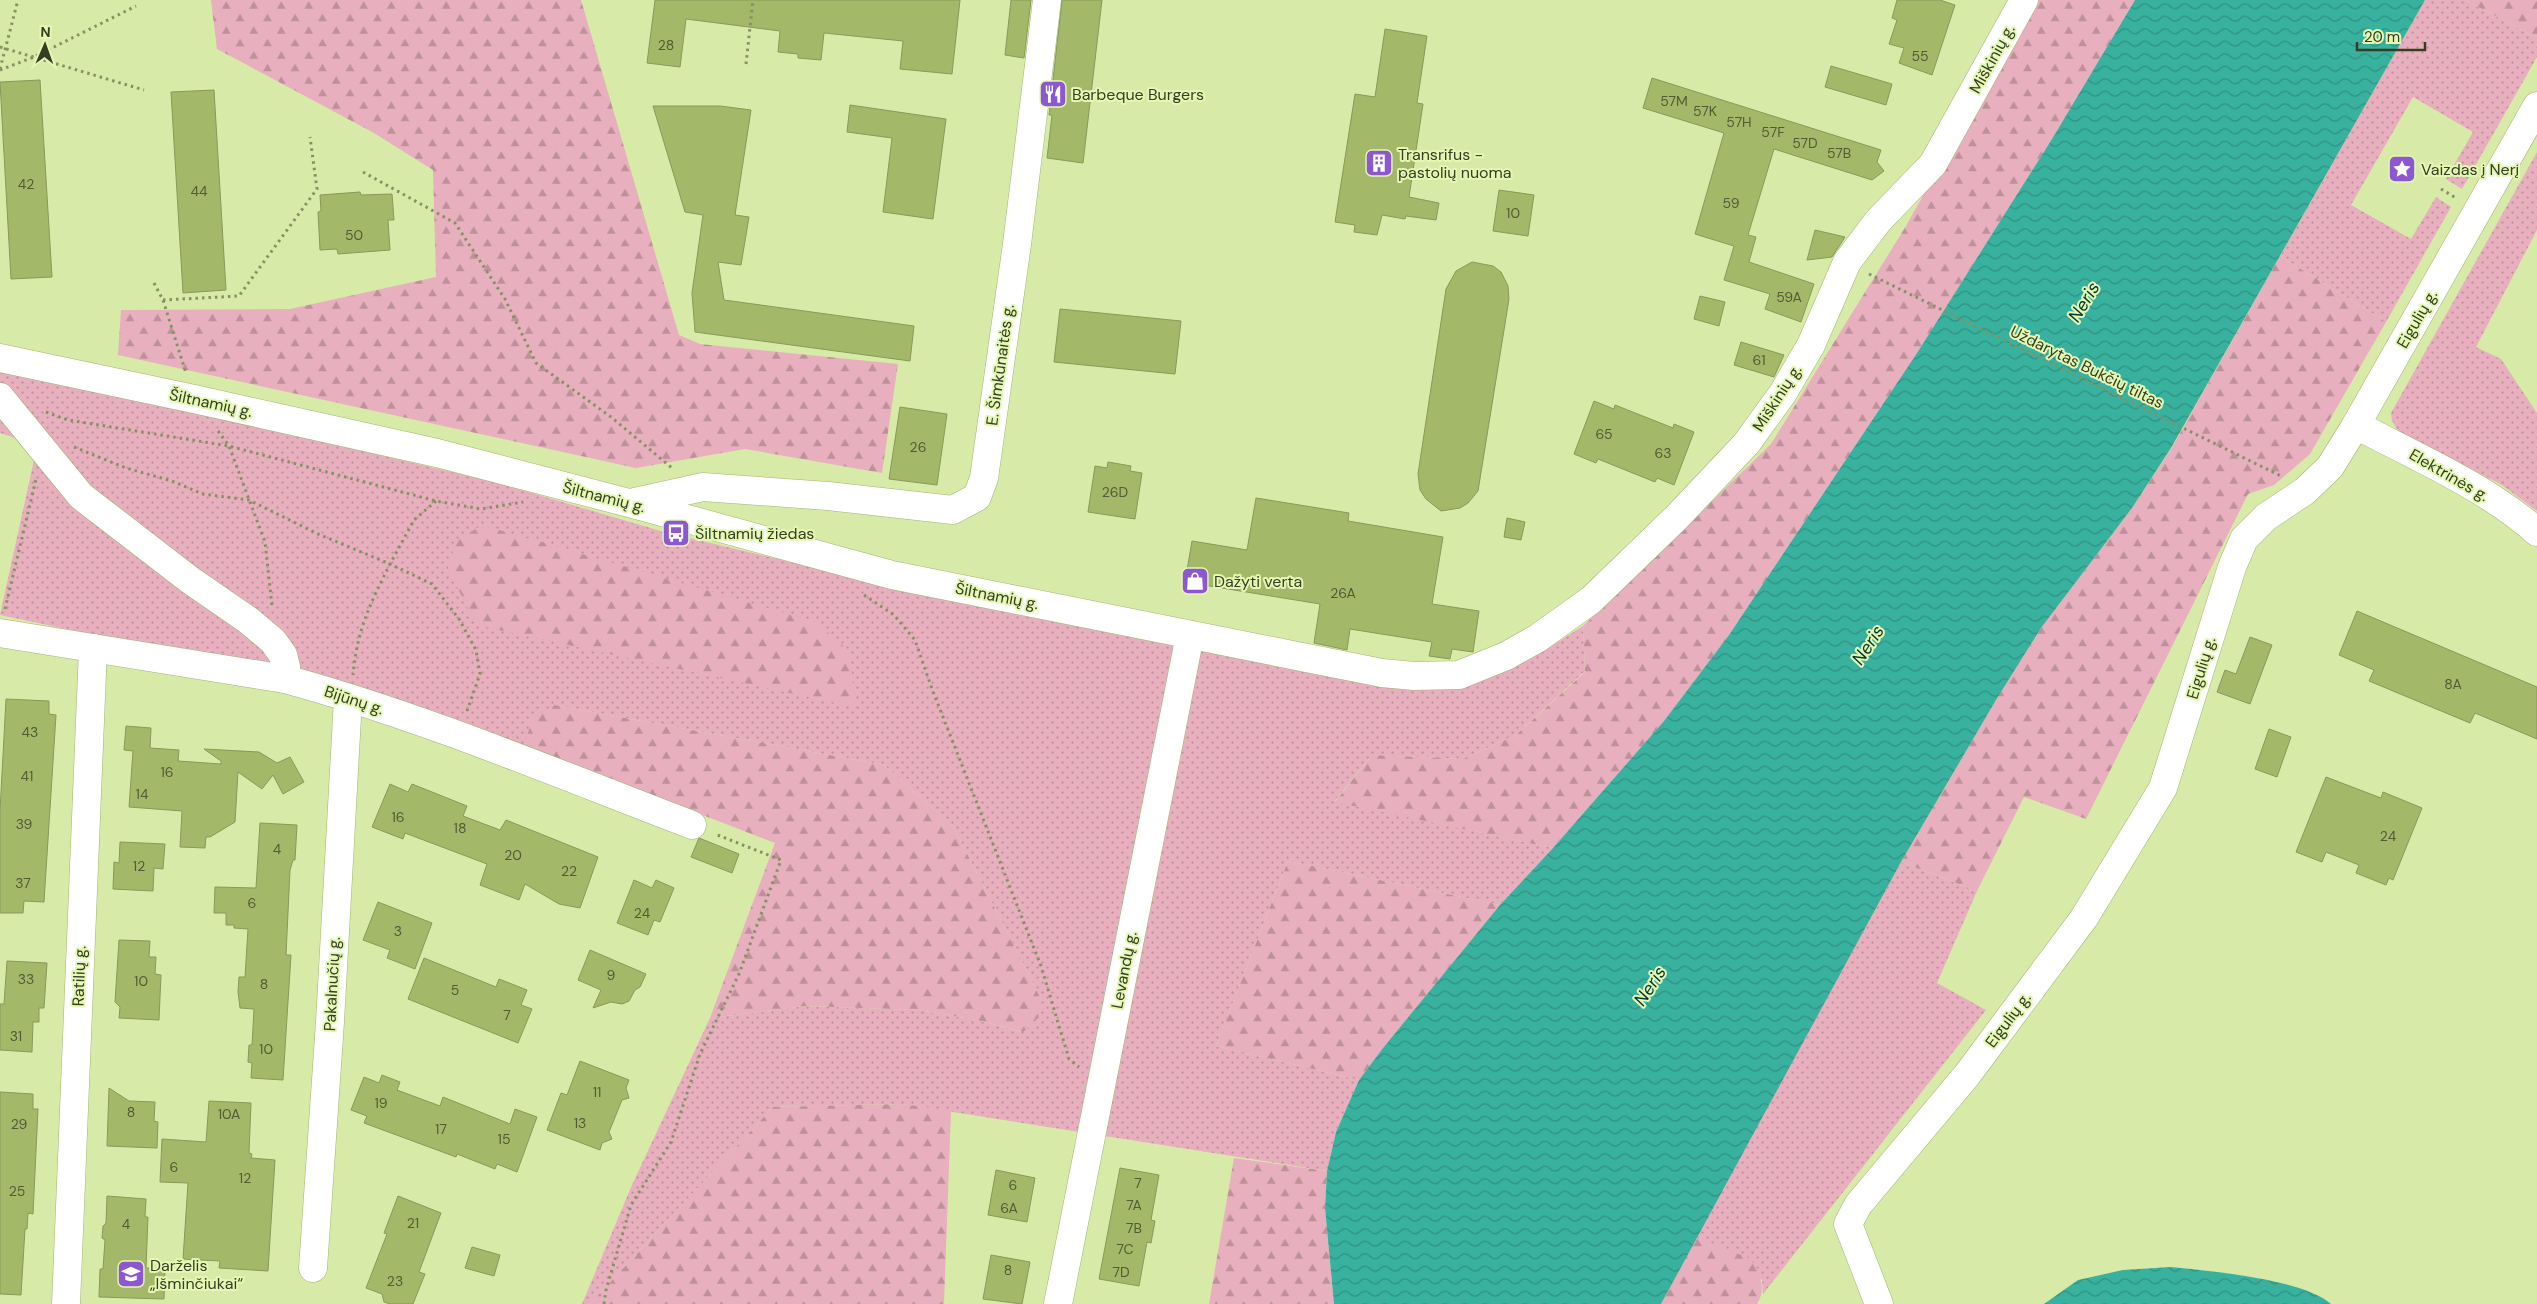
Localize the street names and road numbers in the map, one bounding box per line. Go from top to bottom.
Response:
street label: Miškinių g. [1964,21,2020,97]
street label: Eigulių g. [2392,286,2442,352]
street label: E. Šimkūnaitės g. [981,303,1019,427]
street label: Uždarytas Bukčių tiltas [2007,321,2167,413]
street label: Miškinių g. [1748,361,1806,435]
street label: Šiltnamių g. [168,384,254,422]
street label: Elektrinės g. [2405,444,2493,506]
street label: Šiltnamių g. [560,477,648,517]
street label: Šiltnamių g. [954,578,1040,614]
street label: Eigulių g. [2182,634,2220,702]
street label: Bijūnų g. [322,681,386,719]
street label: Levandų g. [1106,930,1142,1010]
street label: Pakalnučių g. [319,936,345,1032]
street label: Ratilių g. [67,945,91,1007]
street label: Eigulių g. [1980,988,2036,1052]

